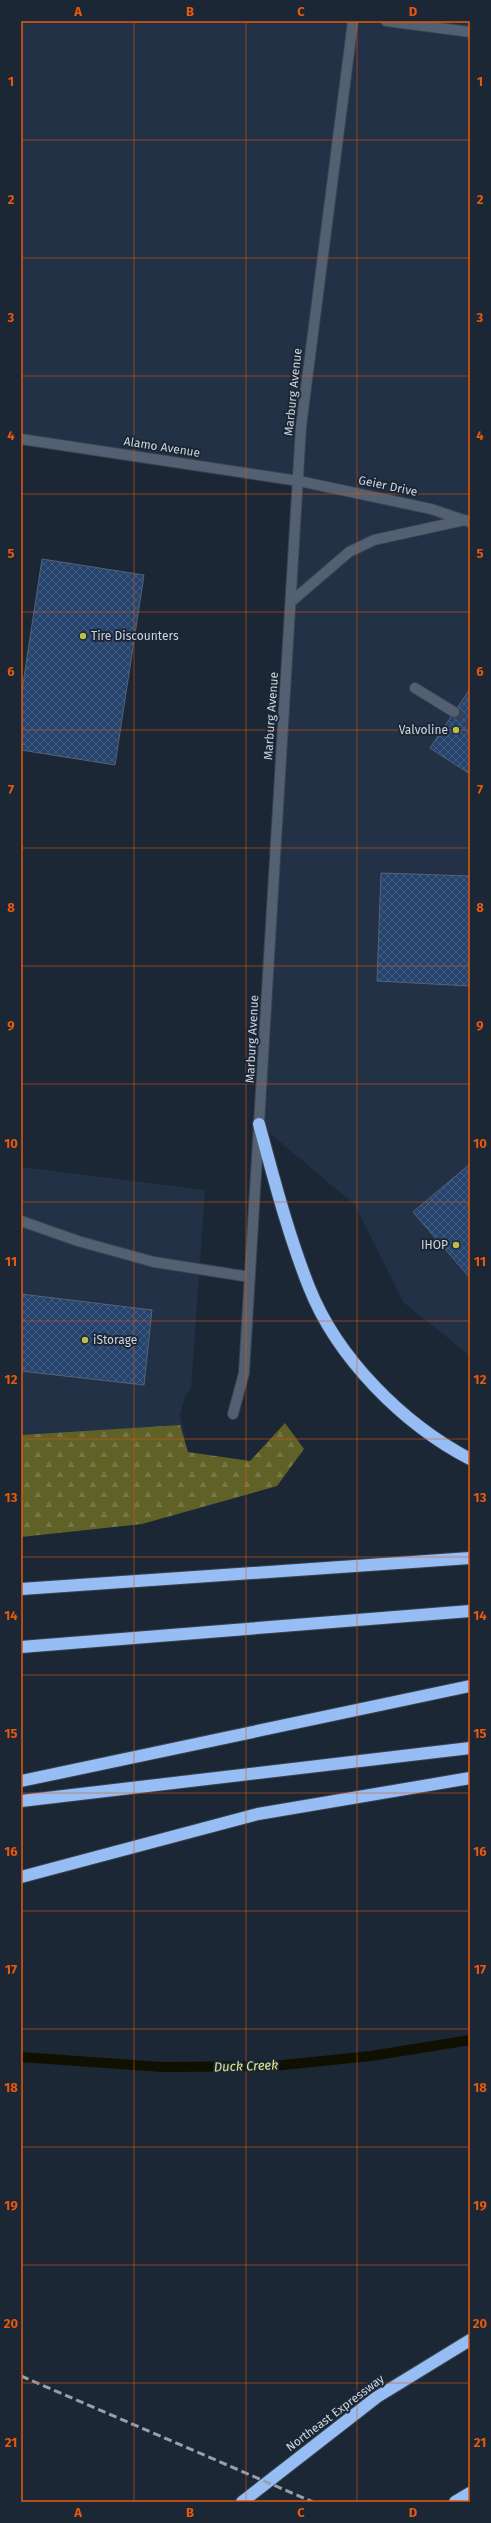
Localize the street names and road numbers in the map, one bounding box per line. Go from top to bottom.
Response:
street label: Marburg Avenue [281,347,305,437]
street label: Alamo Avenue [123,434,201,460]
street label: Geier Drive [357,473,419,499]
street label: Marburg Avenue [261,671,281,761]
street label: Marburg Avenue [243,995,261,1083]
street label: Northeast Expressway [283,2372,387,2454]

